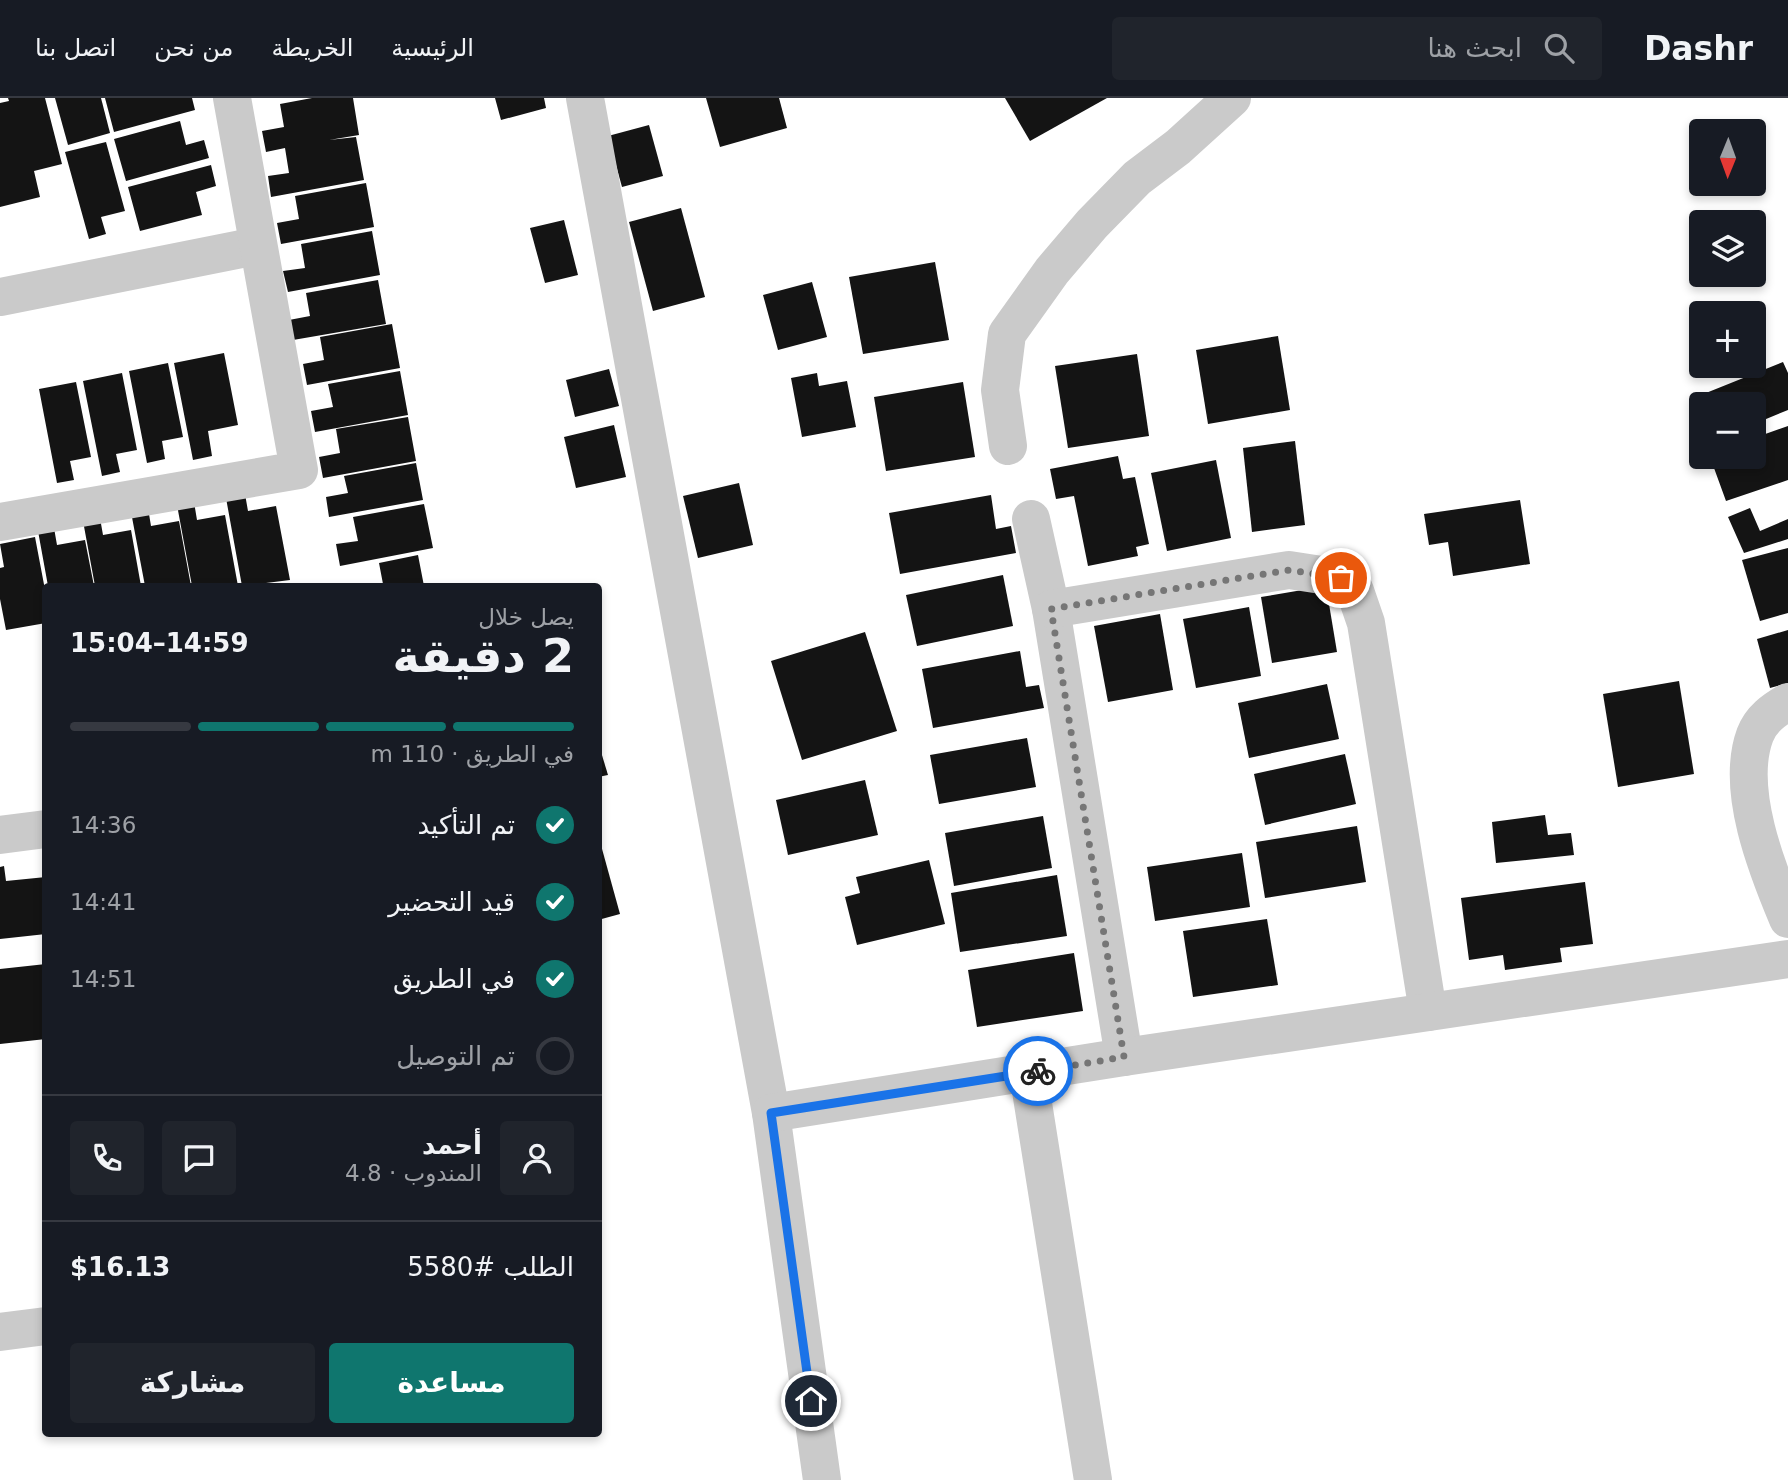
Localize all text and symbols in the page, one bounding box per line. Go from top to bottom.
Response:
search box [1112,17,1602,80]
icon: search [1540,29,1578,67]
text: Dashr [1644,29,1753,68]
text: ابحث هنا [1427,33,1522,63]
text: اتصل بنا [35,34,116,62]
text: من نحن [154,34,233,62]
text: الخريطة [271,34,353,62]
text: الرئيسية [391,34,474,62]
north arrow [1689,119,1766,196]
map controls [1689,119,1766,469]
button: layers [1689,210,1766,287]
button: + [1689,301,1766,378]
button: − [1689,392,1766,469]
pin [1311,548,1371,608]
icon: bag [1322,559,1360,597]
text: يصل خلال [478,604,574,630]
text: 14:59–15:04 [70,628,249,658]
text: 2 دقيقة [392,629,574,683]
text: في الطريق · 110 m [370,741,574,767]
icon: check [536,806,574,844]
text: تم التأكيد [417,810,515,840]
text: 14:36 [70,812,136,838]
icon: check [536,883,574,921]
text: قيد التحضير [388,887,515,917]
text: 14:41 [70,889,136,915]
icon: check [536,960,574,998]
text: في الطريق [393,964,515,994]
text: 14:51 [70,966,136,992]
courier [1003,1036,1073,1106]
text: تم التوصيل [396,1041,515,1071]
icon: bike [1019,1052,1057,1090]
button: phone [70,1121,144,1195]
button: chat [162,1121,236,1195]
button: person [500,1121,574,1195]
text: أحمد [422,1130,482,1160]
text: المندوب · 4.8 [345,1160,482,1186]
text: $16.13 [70,1252,170,1282]
text: الطلب #5580 [407,1252,574,1282]
button: مشاركة [70,1343,315,1423]
button: مساعدة [329,1343,574,1423]
pin [781,1371,841,1431]
icon: home [792,1382,830,1420]

